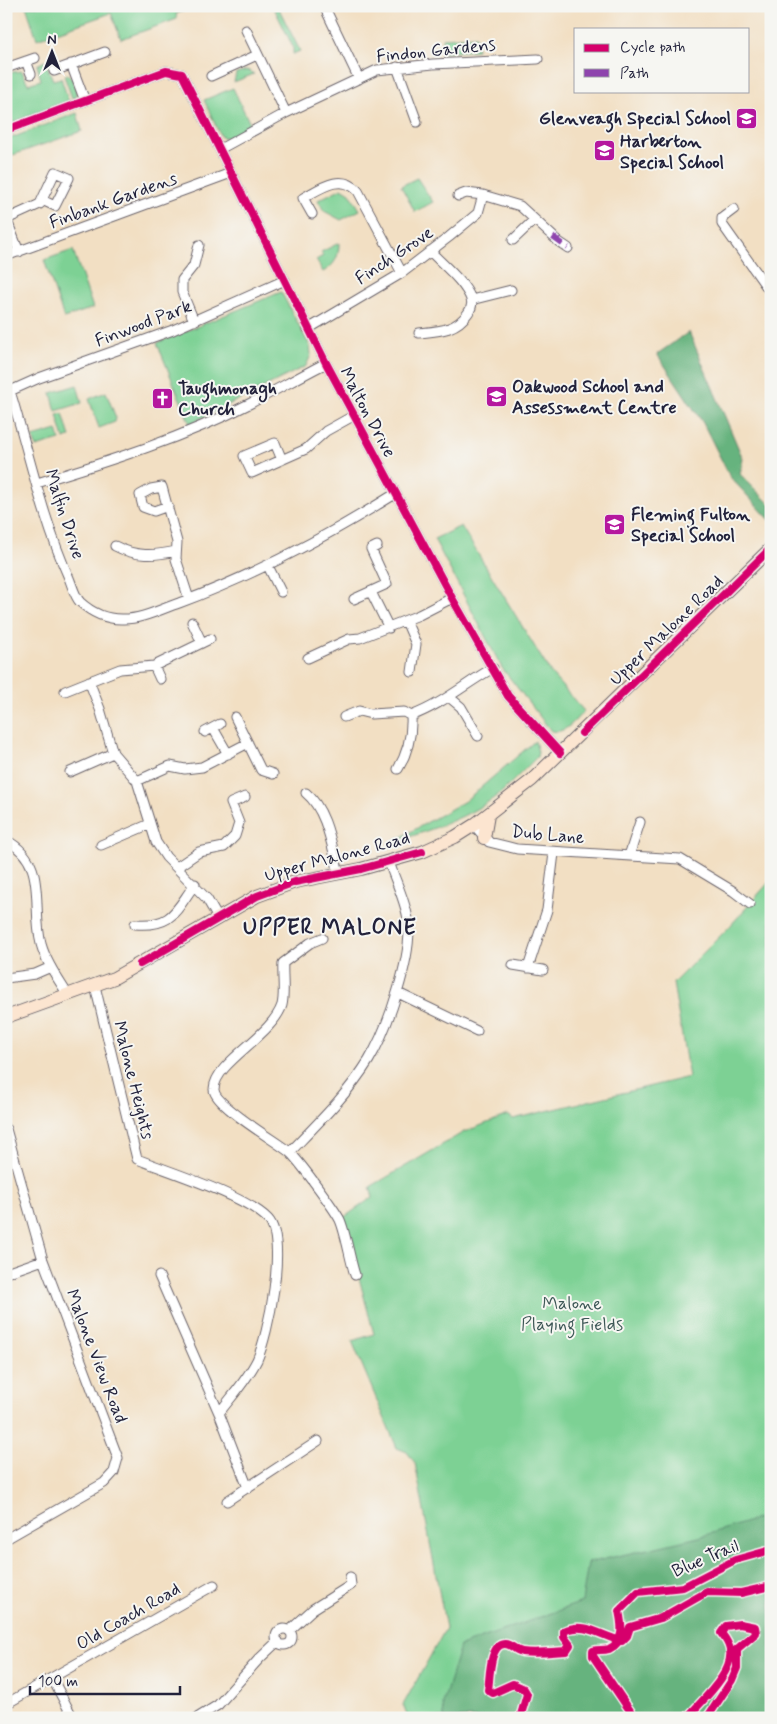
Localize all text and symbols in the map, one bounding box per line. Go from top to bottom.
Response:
north arrow [28,28,78,78]
legend [574,28,750,92]
text: N [47,31,57,49]
street label: Findon Gardens [375,33,497,69]
text: Cycle path [620,38,685,58]
text: Path [620,64,649,84]
school or university icon: Glenveagh Special School [735,106,759,130]
place label: Glenveagh Special School [539,107,731,133]
place label: Harberton Special School [620,130,724,175]
school or university icon: Harberton Special School [592,139,616,163]
street label: Finbank Gardens [46,167,181,235]
street label: Finch Grove [351,221,438,291]
street label: Finwood Park [92,294,195,353]
street label: Malton Drive [333,363,401,462]
place label: Oakwood School and Assessment Centre [512,375,677,420]
place label: Taughmonagh Church [178,377,277,422]
school or university icon: Oakwood School and Assessment Centre [484,384,508,408]
church icon: Taughmonagh Church [150,386,174,410]
street label: Malfin Drive [38,466,90,562]
place label: Fleming Fulton Special School [631,503,751,548]
school or university icon: Fleming Fulton Special School [603,512,627,536]
street label: Upper Malone Road [605,570,729,691]
street label: Dub Lane [510,820,585,850]
street label: Upper Malone Road [262,826,413,888]
district label: UPPER MALONE [243,914,417,942]
street label: Malone Heights [107,1019,159,1142]
street label: Malone View Road [60,1286,133,1427]
park label: Malone Playing Fields [521,1292,623,1339]
street label: Blue Trail [668,1534,742,1584]
street label: Old Coach Road [72,1577,185,1656]
scale bar [30,1664,180,1696]
text: 100 m [38,1672,78,1692]

